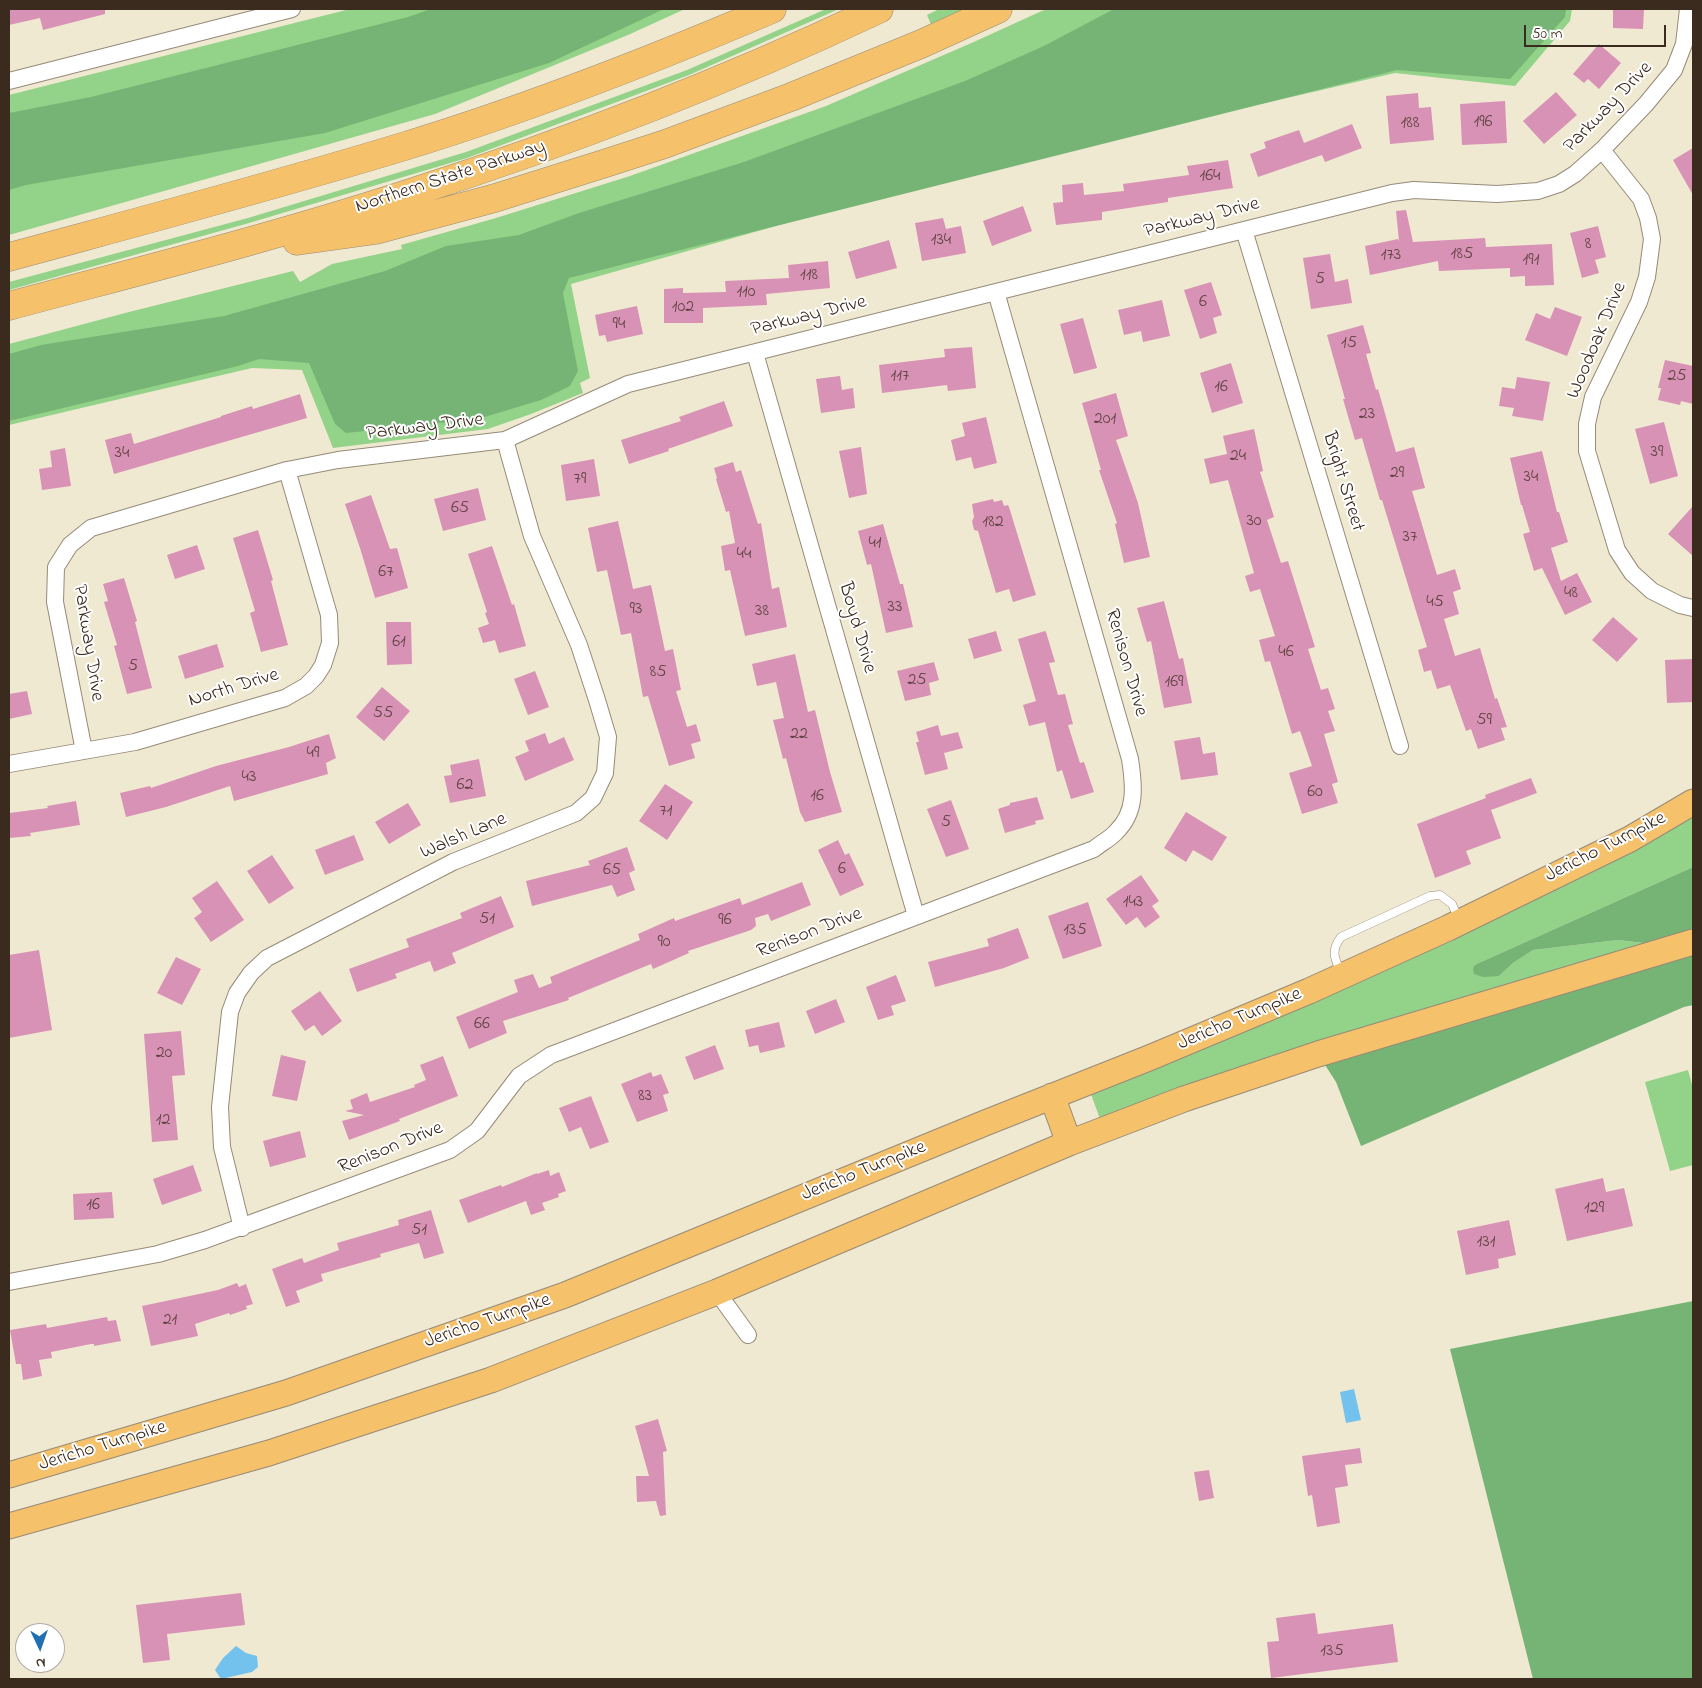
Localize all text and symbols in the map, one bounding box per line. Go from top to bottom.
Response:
scale bar [1527,15,1670,47]
text: 50 m [1532,23,1562,45]
street label: Parkway Drive [1559,57,1659,159]
house number: 196 [1473,112,1493,134]
house number: 188 [1400,113,1420,135]
street label: Northern State Parkway [353,136,549,220]
house number: 164 [1199,166,1221,188]
street label: Parkway Drive [1142,193,1262,245]
house number: 134 [931,230,951,252]
house number: 8 [1585,234,1591,256]
house number: 185 [1451,244,1473,266]
house number: 173 [1381,245,1401,267]
house number: 191 [1523,250,1539,272]
house number: 118 [800,265,818,287]
house number: 5 [1315,269,1325,291]
street label: Woodoak Drive [1563,279,1633,403]
house number: 110 [736,282,756,304]
street label: Parkway Drive [749,291,869,343]
house number: 6 [1199,292,1207,314]
house number: 102 [672,297,694,319]
house number: 94 [613,314,625,336]
house number: 15 [1341,333,1357,355]
house number: 117 [891,366,909,388]
house number: 25 [1667,366,1687,388]
house number: 16 [1214,377,1228,399]
house number: 23 [1359,404,1375,426]
street label: Parkway Drive [365,409,485,447]
house number: 201 [1094,409,1116,431]
street label: Bright Street [1315,429,1369,535]
house number: 39 [1651,442,1663,464]
house number: 34 [115,443,129,465]
house number: 24 [1230,446,1246,468]
house number: 29 [1390,463,1404,485]
house number: 34 [1524,467,1538,489]
house number: 79 [574,469,586,491]
house number: 65 [451,498,469,520]
house number: 30 [1246,511,1262,533]
house number: 182 [982,512,1004,534]
house number: 37 [1403,527,1417,549]
house number: 41 [868,533,882,555]
house number: 44 [737,544,751,566]
house number: 67 [378,562,394,584]
street label: Boyd Drive [832,580,880,676]
street label: Parkway Drive [66,583,108,703]
house number: 48 [1564,583,1578,605]
house number: 45 [1426,592,1444,614]
house number: 33 [888,597,902,619]
house number: 93 [630,599,642,621]
house number: 38 [755,601,769,623]
street label: Renison Drive [1098,606,1152,720]
house number: 61 [392,632,406,654]
house number: 46 [1278,642,1294,664]
house number: 5 [128,656,138,678]
house number: 85 [649,662,667,684]
street label: North Drive [186,664,282,714]
house number: 25 [907,670,927,692]
house number: 169 [1164,672,1184,694]
house number: 55 [373,703,393,725]
house number: 59 [1476,710,1492,732]
house number: 22 [790,724,808,746]
house number: 49 [307,743,319,765]
house number: 43 [242,767,256,789]
house number: 62 [457,775,473,797]
house number: 60 [1307,782,1323,804]
house number: 16 [810,786,824,808]
house number: 71 [659,801,673,823]
street label: Jericho Turnpike [1542,807,1670,889]
street label: Walsh Lane [417,808,511,866]
house number: 5 [941,812,951,834]
house number: 6 [838,859,846,881]
house number: 65 [603,860,621,882]
house number: 143 [1123,892,1143,914]
street label: Renison Drive [754,903,866,965]
house number: 51 [479,909,495,931]
house number: 96 [718,910,732,932]
house number: 135 [1063,920,1087,942]
house number: 90 [657,932,671,954]
street label: Jericho Turnpike [1174,983,1306,1057]
house number: 66 [474,1014,490,1036]
house number: 20 [156,1043,172,1065]
house number: 83 [638,1086,652,1108]
house number: 12 [156,1110,170,1132]
street label: Renison Drive [335,1117,447,1181]
street label: Jericho Turnpike [798,1136,930,1208]
house number: 16 [86,1195,100,1217]
house number: 129 [1584,1198,1604,1220]
house number: 51 [411,1220,427,1242]
house number: 131 [1477,1232,1495,1254]
street label: Jericho Turnpike [422,1289,554,1355]
house number: 21 [163,1310,177,1332]
street label: Jericho Turnpike [36,1416,170,1478]
north arrow [15,1623,65,1673]
house number: 135 [1320,1641,1344,1663]
text: N [35,1652,46,1673]

